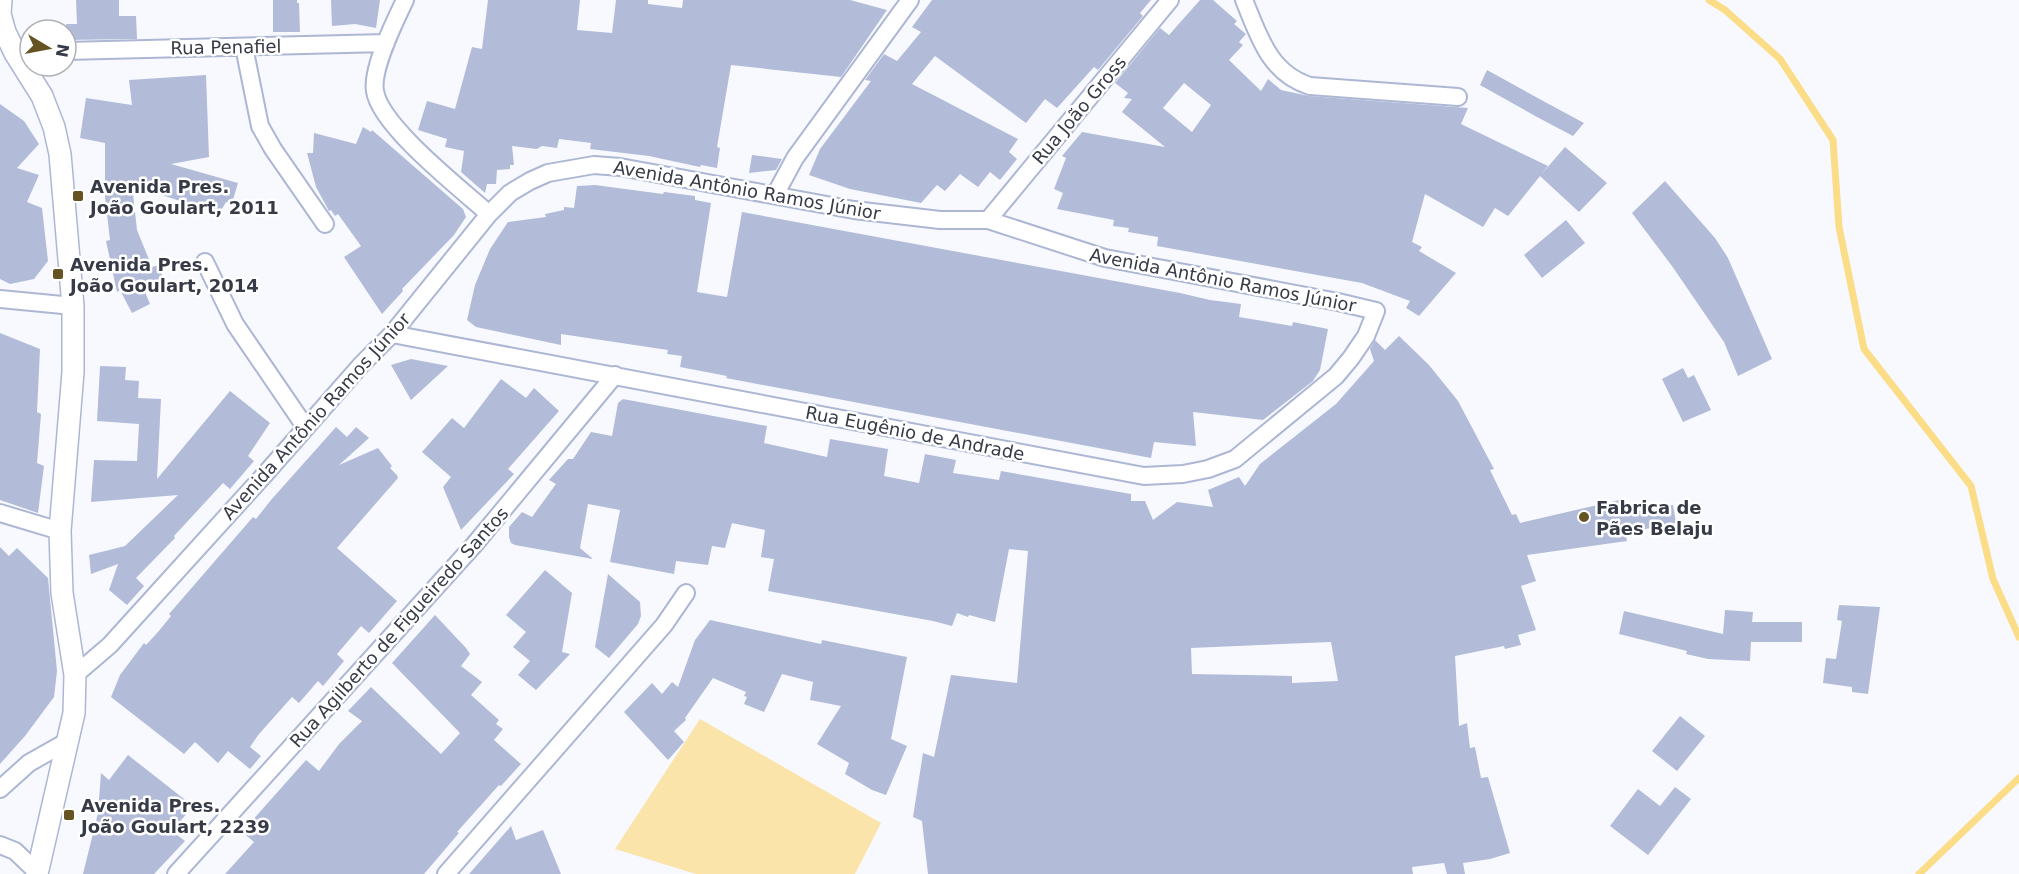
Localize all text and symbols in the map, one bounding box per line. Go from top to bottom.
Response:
north arrow [18,18,78,78]
street label: Rua Penafiel [170,36,282,58]
text: N [52,42,73,59]
street label: Rua João Gross [1028,52,1130,168]
street label: Avenida Antônio Ramos Júnior [612,156,883,224]
place label: Avenida Pres. João Goulart, 2011 [88,176,279,218]
marker: Avenida Pres. João Goulart, 2011 [71,189,85,203]
street label: Avenida Antônio Ramos Júnior [1088,244,1359,316]
place label: Avenida Pres. João Goulart, 2014 [68,254,259,296]
marker: Avenida Pres. João Goulart, 2014 [51,267,65,281]
street label: Avenida Antônio Ramos Júnior [218,308,415,524]
street label: Rua Eugênio de Andrade [804,401,1026,465]
place label: Fabrica de Pães Belaju [1596,497,1713,539]
street label: Rua Agilberto de Figueiredo Santos [285,503,513,751]
marker: Fabrica de Pães Belaju [1577,510,1591,524]
place label: Avenida Pres. João Goulart, 2239 [79,795,270,837]
marker: Avenida Pres. João Goulart, 2239 [62,808,76,822]

